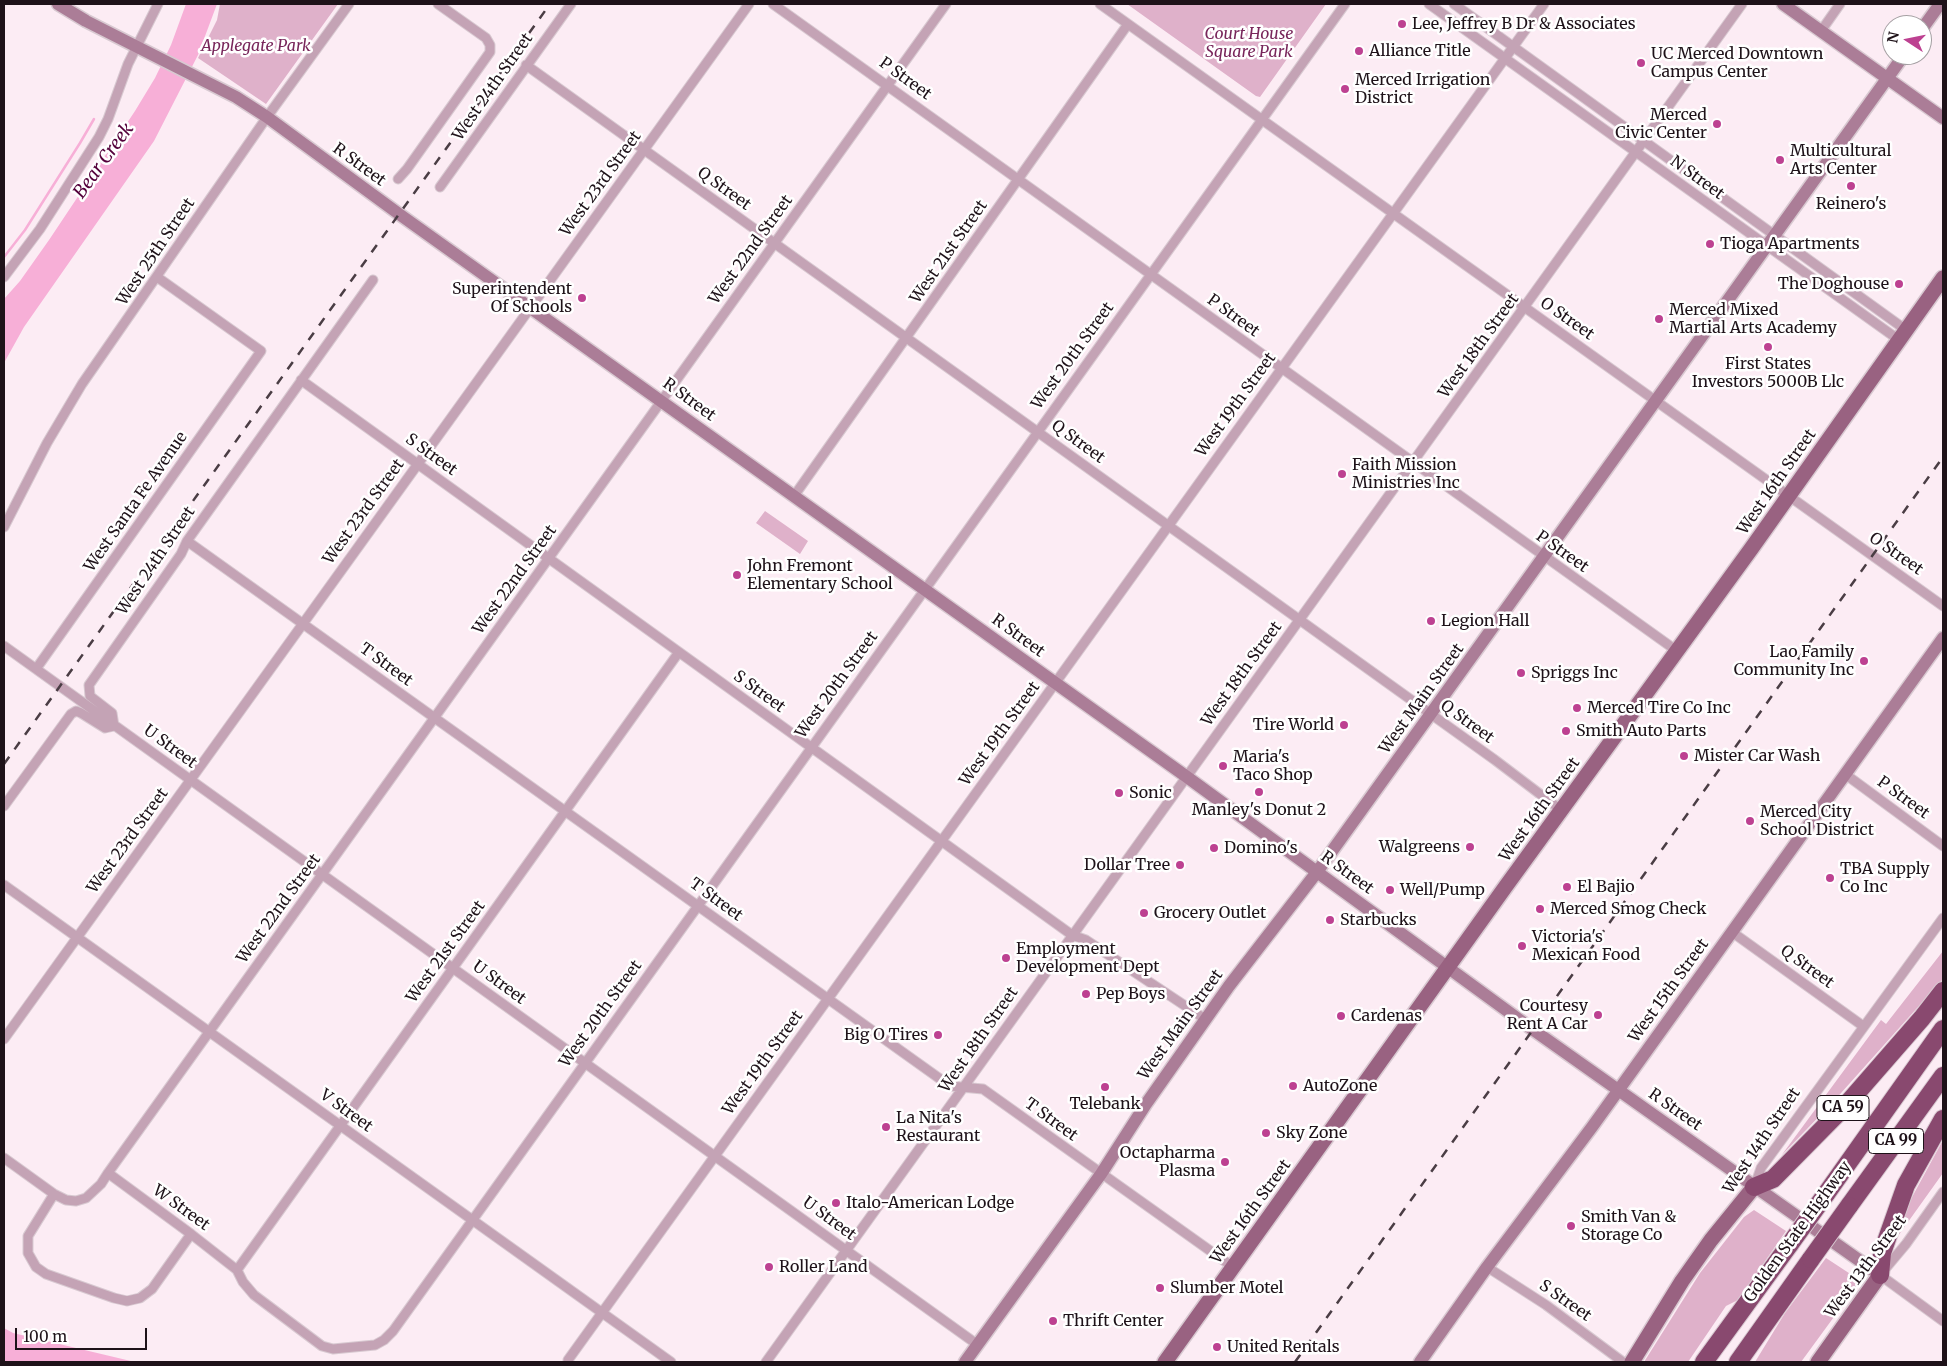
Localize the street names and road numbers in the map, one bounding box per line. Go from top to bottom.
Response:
street label: West 24th Street [449,30,537,144]
street label: P Street [875,54,935,104]
street label: West 23rd Street [556,128,646,240]
street label: R Street [329,139,389,191]
street label: N Street [1666,152,1728,204]
street label: Q Street [694,163,754,215]
street label: West 22nd Street [705,192,797,308]
street label: West 25th Street [113,195,199,309]
street label: West 21st Street [906,197,992,307]
street label: West 18th Street [1435,290,1523,402]
street label: P Street [1203,291,1263,341]
street label: O Street [1536,294,1598,344]
street label: West 20th Street [1028,299,1118,413]
street label: West 19th Street [1192,349,1280,461]
street label: R Street [659,374,719,426]
street label: Q Street [1048,416,1108,468]
street label: West 16th Street [1734,426,1820,538]
street label: West Santa Fe Avenue [80,428,192,576]
street label: S Street [401,430,461,480]
street label: West 23rd Street [319,456,409,568]
street label: West 24th Street [113,503,199,619]
street label: West 22nd Street [469,522,561,638]
street label: P Street [1532,527,1592,577]
street label: O Street [1865,529,1927,579]
street label: R Street [988,610,1048,662]
street label: West 18th Street [1198,618,1286,730]
street label: West 20th Street [792,628,882,742]
street label: T Street [356,639,416,691]
street label: West Main Street [1376,640,1468,758]
street label: S Street [729,667,789,717]
street label: West 19th Street [956,678,1044,790]
street label: Q Street [1437,696,1497,748]
street label: U Street [140,721,200,773]
street label: West 16th Street [1496,754,1584,866]
street label: P Street [1873,773,1933,823]
street label: West 23rd Street [83,785,173,897]
street label: R Street [1317,847,1377,899]
street label: West 22nd Street [233,851,325,967]
street label: T Street [686,874,746,926]
street label: West 21st Street [403,897,489,1007]
street label: West 15th Street [1625,935,1713,1047]
street label: Q Street [1777,941,1837,993]
street label: U Street [469,957,529,1009]
street label: West 20th Street [556,957,646,1071]
street label: West Main Street [1135,966,1227,1084]
street label: West 18th Street [936,984,1022,1096]
street label: West 19th Street [719,1007,807,1119]
street label: West 14th Street [1719,1084,1805,1198]
street label: R Street [1645,1085,1705,1135]
street label: V Street [316,1086,376,1136]
street label: T Street [1021,1094,1081,1146]
road number: CA 59 [1817,1096,1869,1120]
road number: CA 99 [1868,1128,1924,1154]
street label: West 16th Street [1207,1156,1295,1268]
street label: Golden State Highway [1740,1158,1856,1306]
street label: W Street [149,1181,213,1235]
street label: U Street [799,1193,859,1245]
street label: West 13th Street [1821,1212,1911,1322]
street label: S Street [1535,1276,1595,1326]

